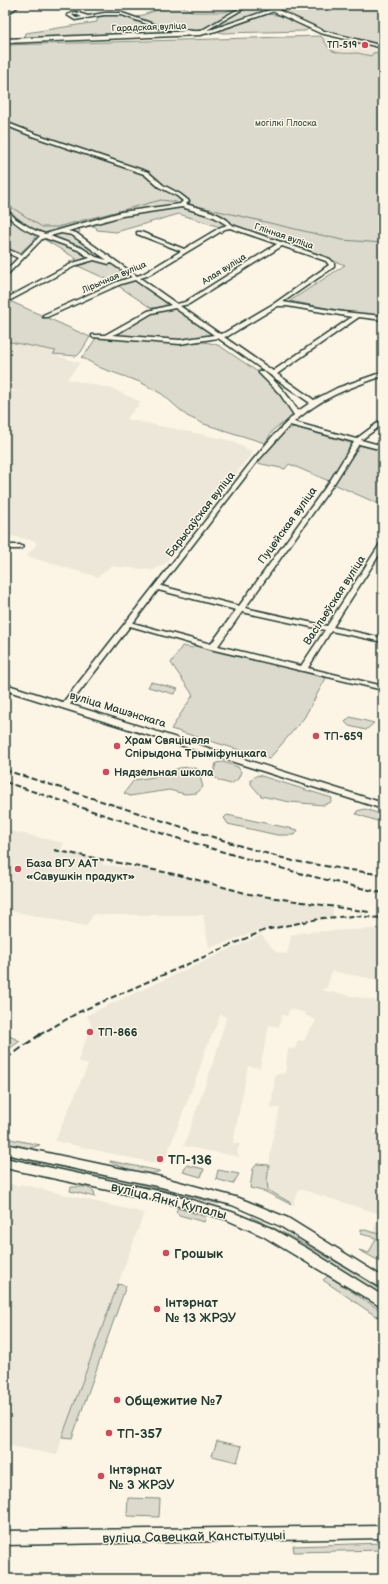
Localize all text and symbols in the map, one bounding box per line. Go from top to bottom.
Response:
street label: Гарадская вуліца [111,21,187,34]
place label: ТП-519 [327,40,357,51]
marker: ТП-519 [360,40,370,50]
park label: могілкі Плоска [255,118,318,129]
street label: Глінная вуліца [253,221,316,252]
street label: Алая вуліца [199,251,249,288]
street label: Лірычная вуліца [79,259,149,296]
street label: Барысаўская вуліца [163,469,238,560]
street label: Пуцейская вуліца [255,484,320,566]
street label: Васільеўская вуліца [301,553,368,647]
street label: вуліца Машэнскага [68,689,168,730]
place label: ТП-659 [324,730,363,743]
marker: ТП-659 [311,731,321,741]
place label: Храм Свяціцеля Спірыдона Трыміфунцкага [124,734,267,760]
marker: Храм Свяціцеля Спірыдона Трыміфунцкага [112,741,122,751]
place label: Нядзельная школа [114,766,214,779]
marker: Нядзельная школа [101,767,111,777]
place label: База ВГУ ААТ «Савушкін прадукт» [26,857,135,883]
marker: База ВГУ ААТ «Савушкін прадукт» [13,864,23,874]
place label: ТП-866 [98,1026,138,1039]
marker: ТП-866 [85,1027,95,1037]
place label: ТП-136 [168,1152,212,1168]
marker: ТП-136 [155,1154,165,1164]
street label: вуліца Янкі Купалы [109,1179,228,1223]
place label: Грошык [174,1246,224,1262]
marker: Грошык [161,1248,171,1258]
place label: Інтэрнат № 13 ЖРЭУ [165,1295,237,1326]
marker: Інтэрнат № 13 ЖРЭУ [152,1304,162,1314]
place label: Общежитие №7 [125,1393,223,1409]
marker: Общежитие №7 [112,1395,122,1405]
place label: ТП-357 [117,1426,162,1442]
marker: ТП-357 [104,1428,114,1438]
place label: Інтэрнат № 3 ЖРЭУ [109,1462,175,1493]
marker: Інтэрнат № 3 ЖРЭУ [96,1471,106,1481]
street label: вуліца Савецкай Канстытуцыі [102,1527,286,1547]

